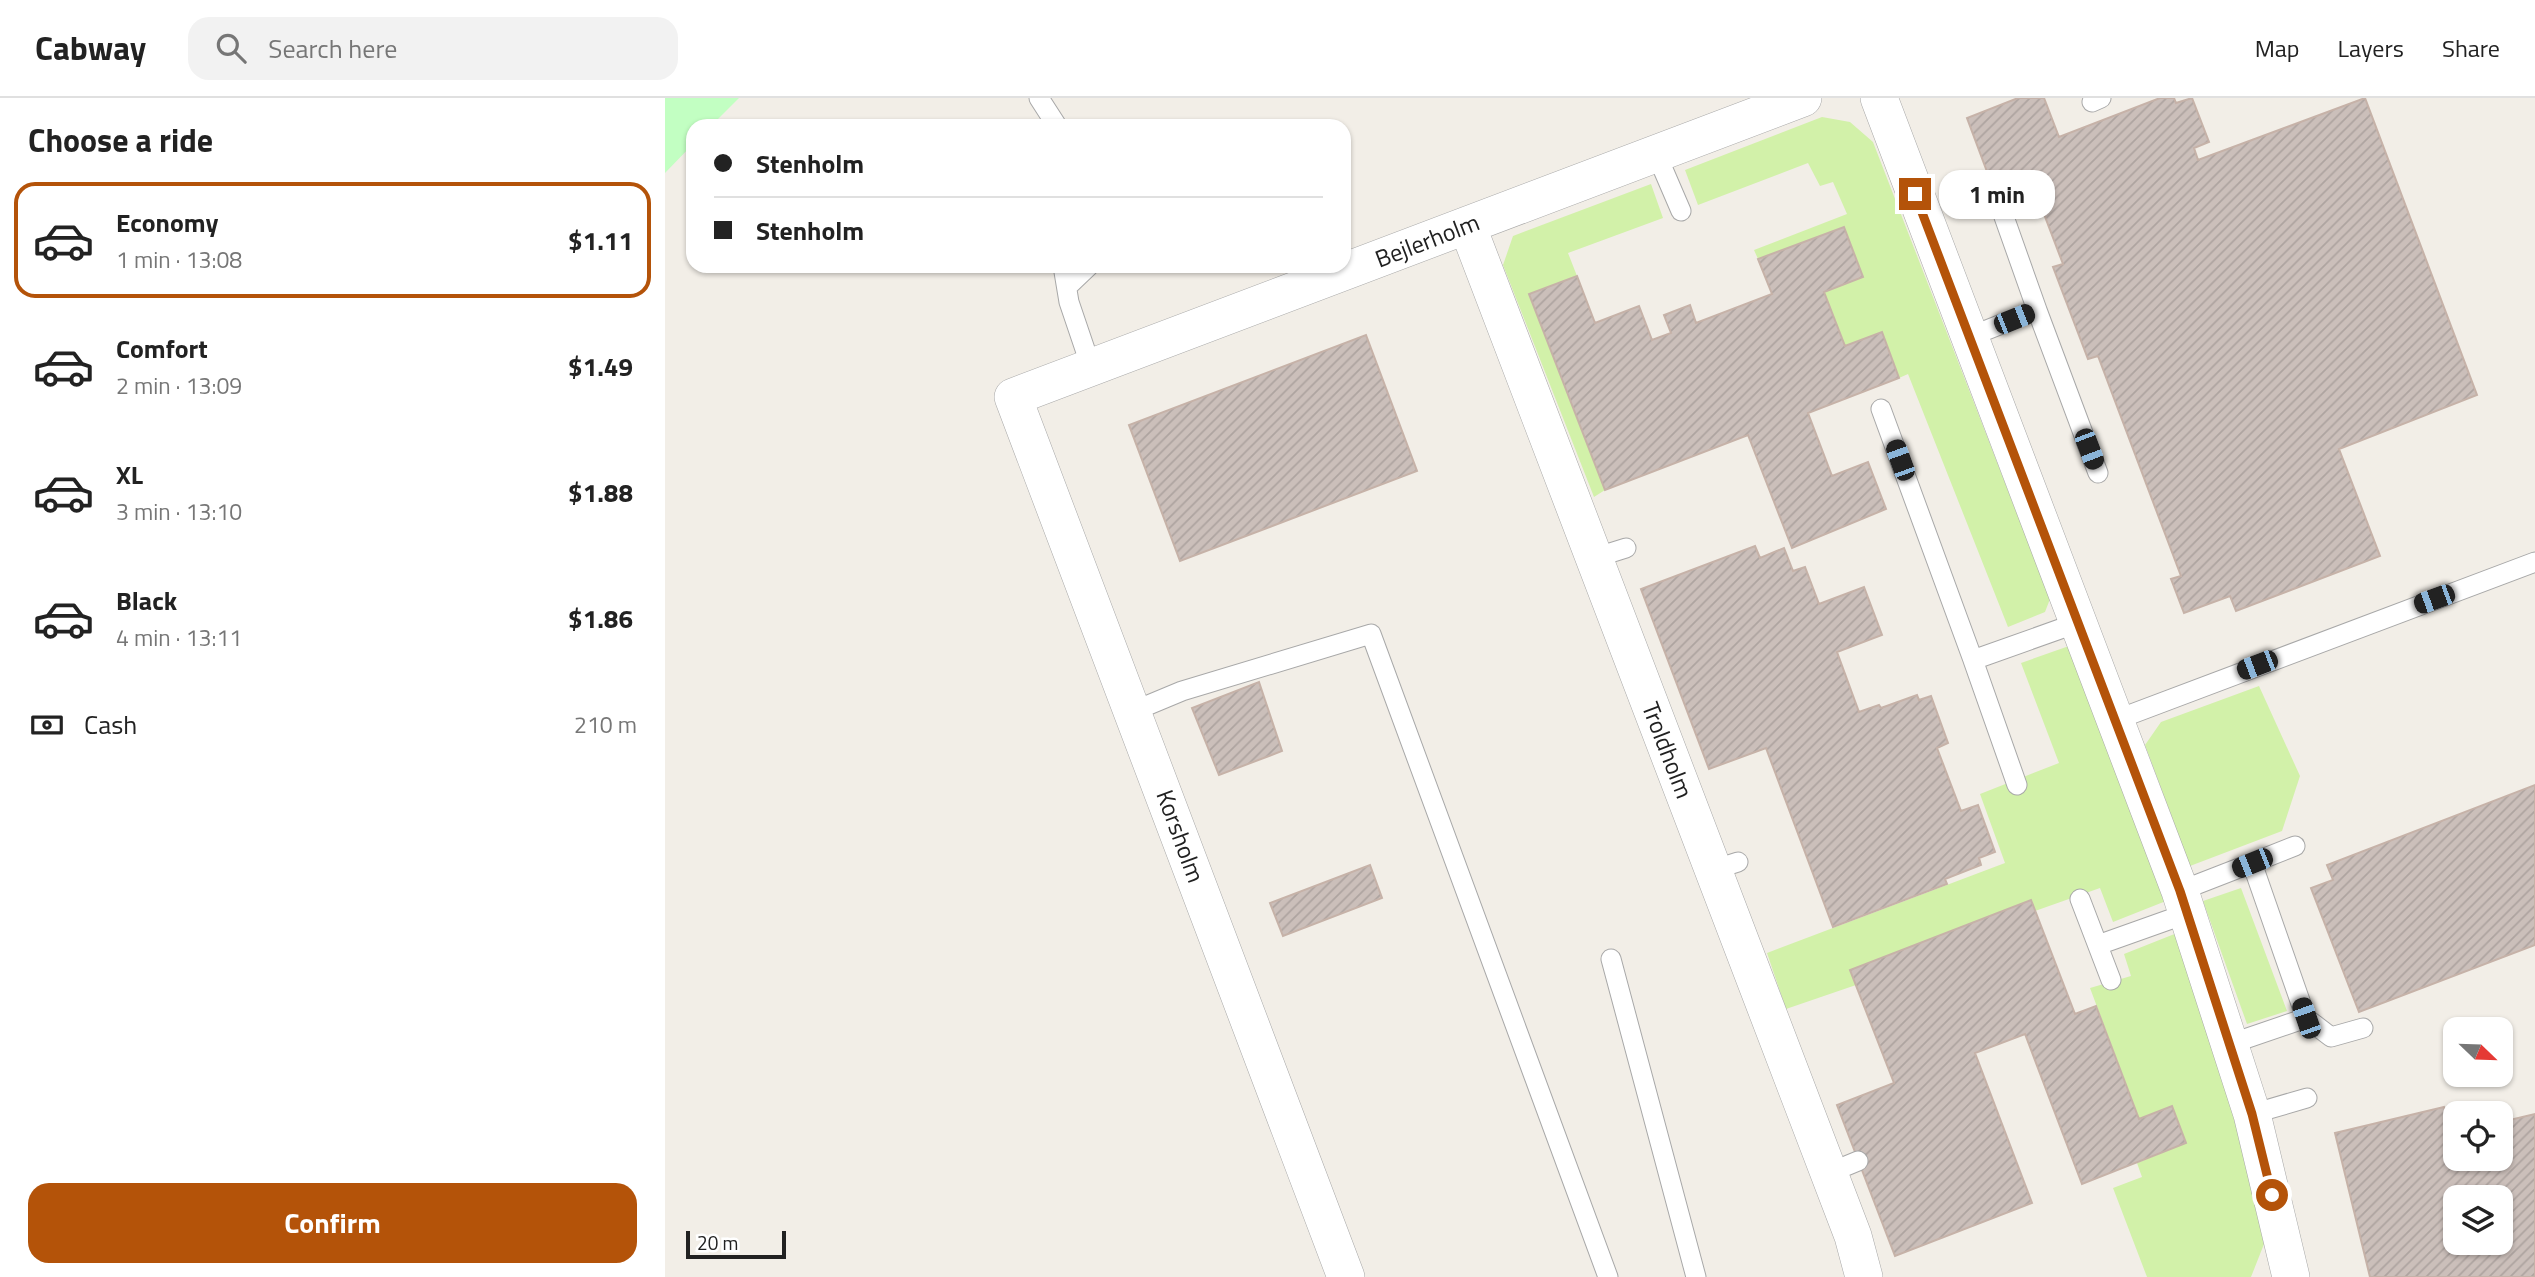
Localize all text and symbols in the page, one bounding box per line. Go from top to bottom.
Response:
search box [188,17,678,80]
text: Cabway [35,23,146,73]
icon: search [212,29,250,67]
text: Search here [268,29,397,68]
text: Map [2255,30,2300,66]
text: Layers [2338,30,2404,66]
text: Share [2442,30,2500,66]
text: Choose a ride [28,116,213,164]
text: Stenholm [756,144,864,183]
callout: 1 min [1939,170,2055,218]
text: 1 min [1969,177,2025,212]
route end [1899,178,1931,210]
text: Economy [116,203,218,242]
street label: Bejlerholm [1370,204,1484,276]
icon: car [32,209,95,272]
text: Stenholm [756,211,864,250]
text: $1.11 [568,221,633,260]
text: 1 min · 13:08 [116,242,242,277]
car [1991,301,2038,337]
text: Comfort [116,329,208,368]
icon: car [32,335,95,398]
text: $1.49 [568,347,633,386]
text: 2 min · 13:09 [116,368,242,403]
car [2072,426,2107,472]
car [1883,437,1918,483]
text: XL [116,455,143,494]
icon: car [32,461,95,524]
text: $1.88 [568,473,633,512]
text: 3 min · 13:10 [116,494,242,529]
text: Black [116,581,177,620]
car [2411,582,2458,616]
icon: car [32,587,95,650]
text: $1.86 [568,599,633,638]
text: 4 min · 13:11 [116,620,242,655]
car [2234,648,2281,682]
street label: Troldholm [1633,697,1703,803]
text: Cash [84,705,137,744]
icon: cash [28,706,66,744]
text: 210 m [574,707,637,742]
street label: Korsholm [1148,784,1214,888]
car [2229,845,2276,881]
car [2290,995,2323,1041]
north arrow [2443,1017,2513,1087]
map controls [2443,1017,2513,1255]
button: locate [2443,1101,2513,1171]
route start [2256,1179,2288,1211]
button: Confirm [28,1183,637,1263]
button: layers [2443,1185,2513,1255]
scale bar [686,1228,786,1260]
text: 20 m [697,1228,738,1257]

